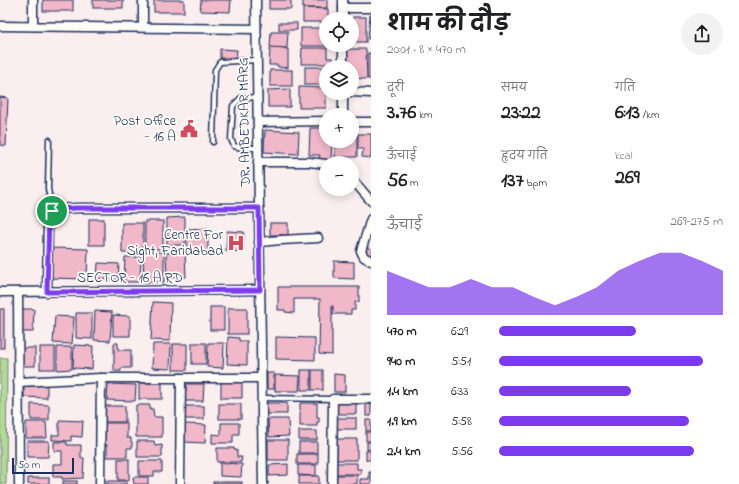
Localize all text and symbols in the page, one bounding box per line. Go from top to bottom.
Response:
text: शाम की दौड़ [387,9,509,41]
map controls [319,12,359,196]
button: locate [319,12,359,52]
button: share [681,13,723,55]
text: 20:01 · 8 × 470 m [387,40,466,59]
street label: DR. AMBEDKAR MARG [233,57,257,188]
button: layers [319,60,359,100]
text: दूरी [387,80,404,96]
text: समय [501,80,527,96]
text: गति [615,80,635,96]
text: 3.76 [387,99,416,128]
text: 23:22 [501,99,541,128]
text: 6:13 [615,99,640,128]
text: km [416,107,433,123]
text: /km [640,107,660,123]
button: + [319,108,359,148]
place label: Post Office - 16 A [114,111,177,148]
public building icon: Post Office - 16 A [179,119,199,139]
text: ऊँचाई [387,148,417,164]
text: हृदय गति [501,148,548,164]
text: kcal [615,148,633,164]
button: − [319,156,359,196]
text: 269 [615,164,640,193]
text: 56 [387,167,407,196]
text: 137 [501,167,524,196]
text: m [407,175,419,191]
text: bpm [524,175,547,191]
pin [35,194,69,228]
icon: arrive [41,200,63,222]
text: 269–275 m [671,212,723,231]
text: ऊँचाई [387,216,422,235]
place label: Centre For Sight, Faridabad [127,225,224,263]
hospital icon: Centre For Sight, Faridabad [226,233,246,253]
street label: SECTOR - 16 A RD [77,268,183,289]
text: 470 m [387,322,417,341]
text: 6:29 [451,322,468,341]
text: 940 m [387,352,415,371]
text: 5:51 [451,352,471,371]
text: 1.4 km [387,382,418,401]
text: 6:33 [451,382,469,401]
text: 1.9 km [387,412,417,431]
text: 5:58 [451,412,472,431]
text: 2.4 km [387,442,421,461]
text: 5:56 [451,442,473,461]
scale bar [12,456,74,475]
text: 50 m [18,457,40,473]

